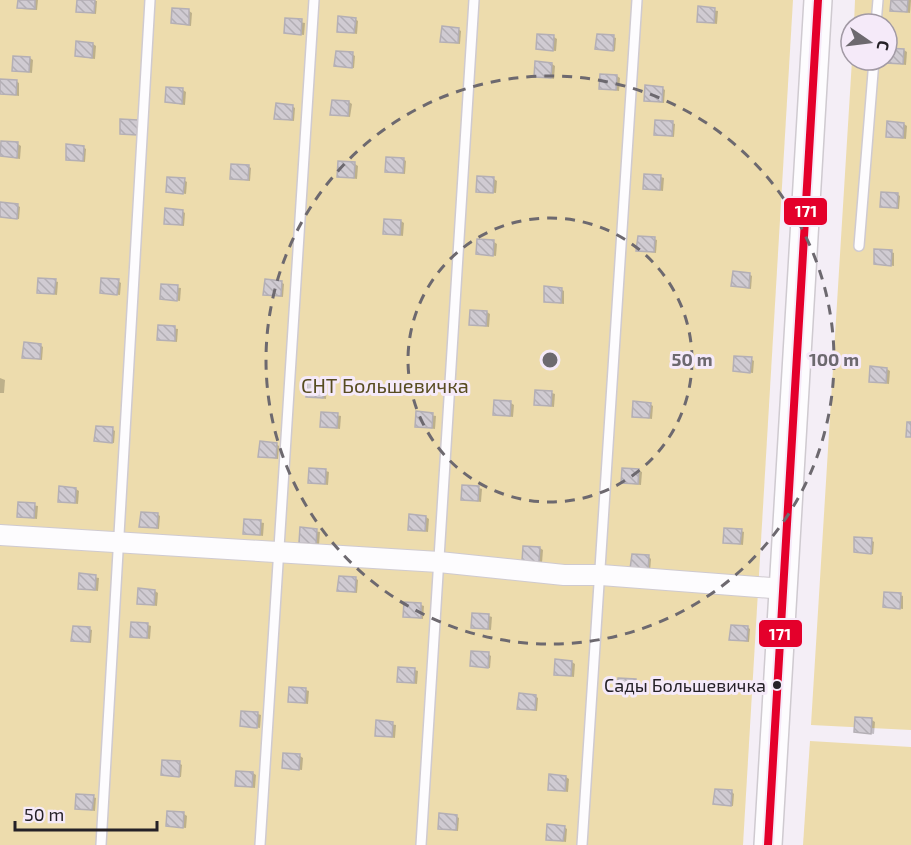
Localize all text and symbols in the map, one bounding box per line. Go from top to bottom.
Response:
north arrow [839,12,899,72]
text: С [874,39,894,53]
line badge: 171 [783,197,828,226]
text: 171 [795,201,817,220]
text: 50 m [671,348,713,370]
text: 100 m [809,348,859,370]
centre of rings [540,350,560,370]
park label: СНТ Большевичка [301,373,469,397]
line badge: 171 [758,619,803,648]
text: 171 [769,624,791,643]
place label: Сады Большевичка [604,674,766,696]
marker: Сады Большевичка [771,679,783,691]
scale bar [15,794,158,832]
text: 50 m [24,803,64,825]

